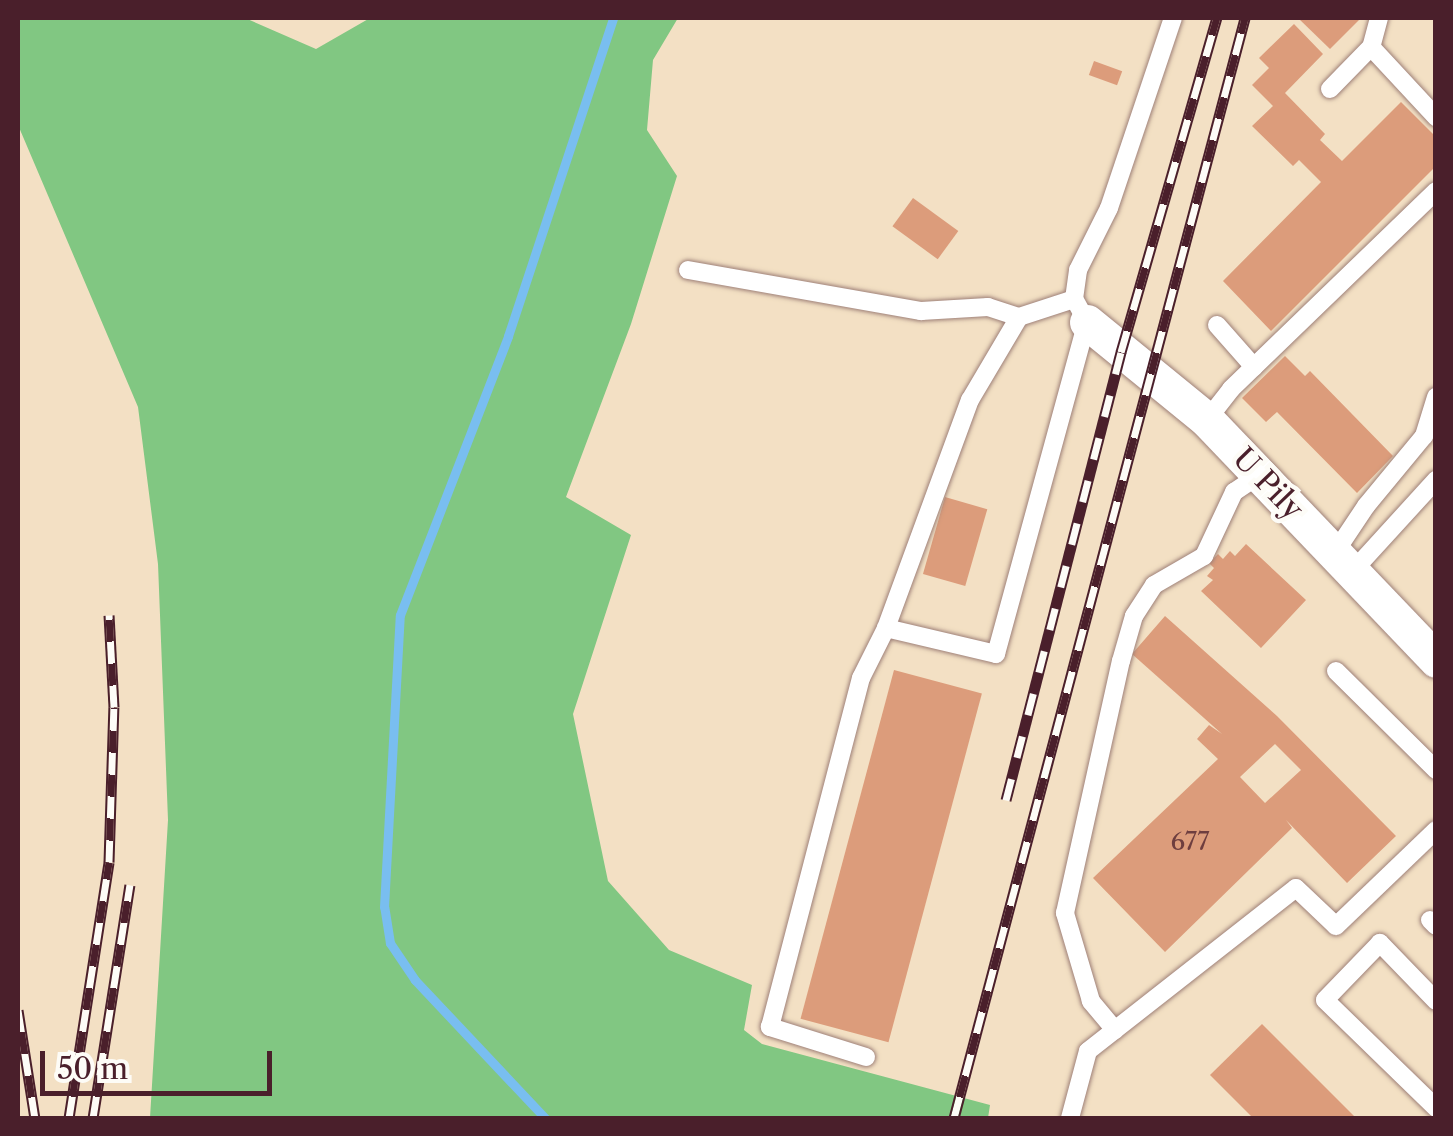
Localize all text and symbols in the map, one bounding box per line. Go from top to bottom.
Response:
street label: U Pily [1225,441,1311,527]
house number: 677 [1171,827,1209,857]
scale bar [45,1031,278,1093]
text: 50 m [57,1050,128,1087]

